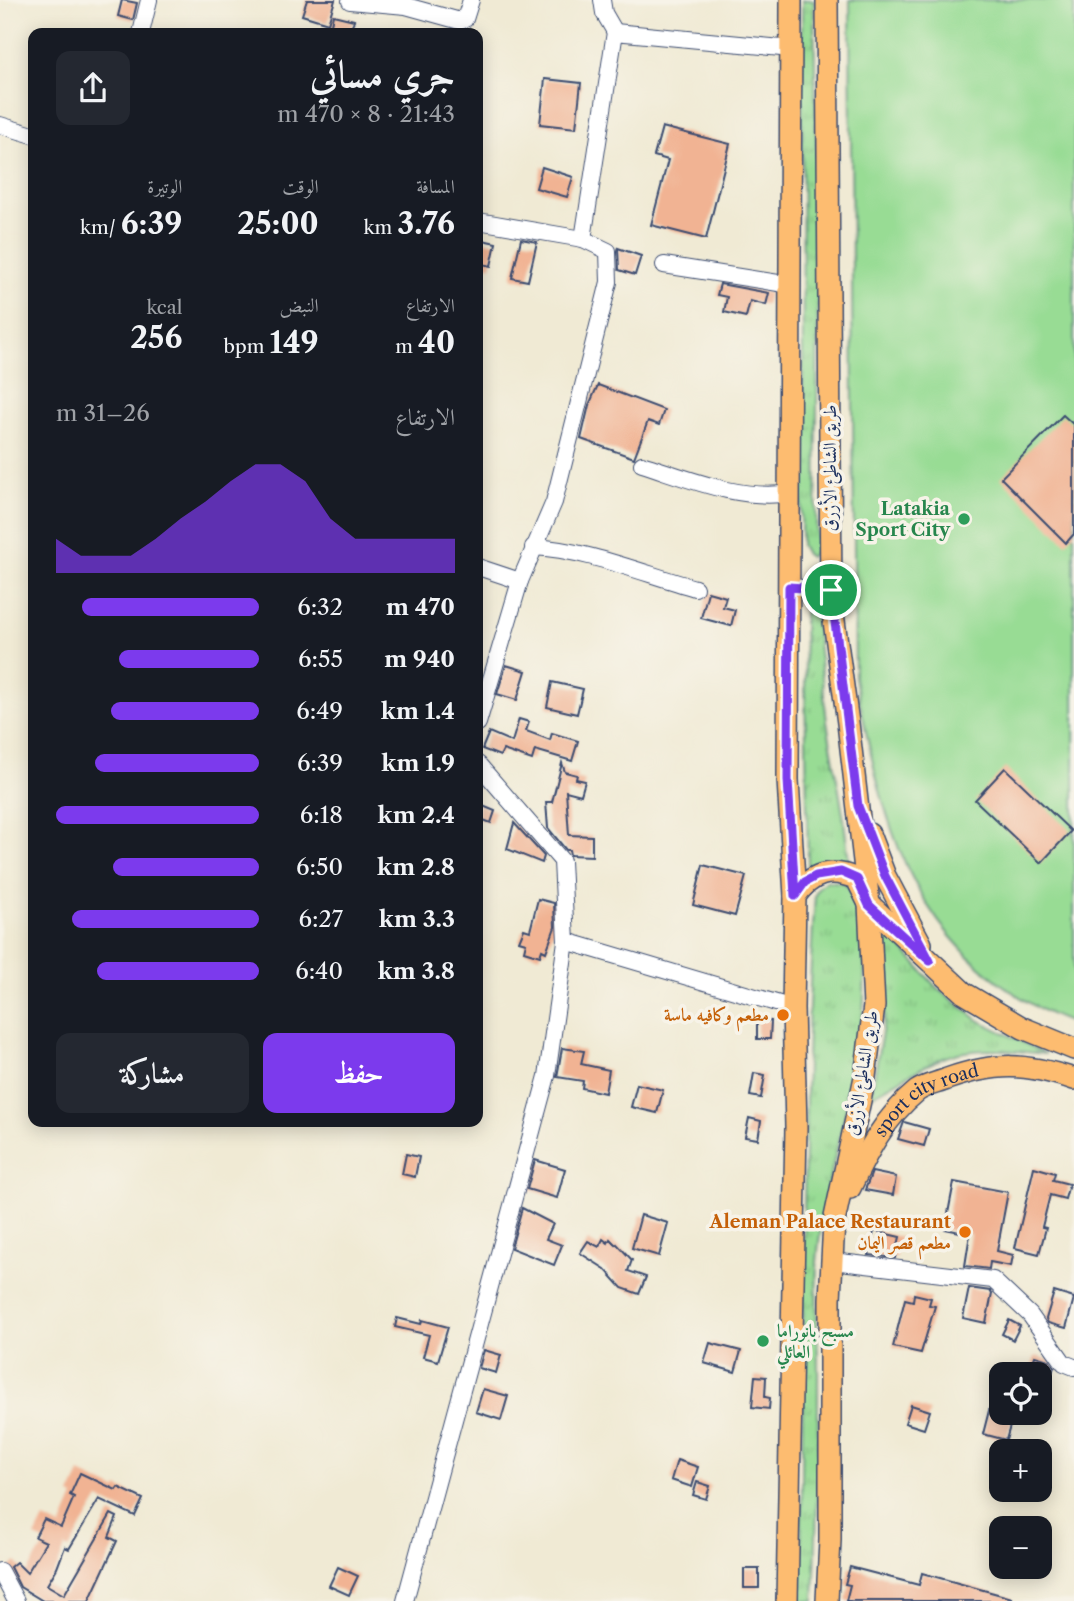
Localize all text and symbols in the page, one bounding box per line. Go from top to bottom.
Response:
text: جري مسائي [310,50,455,97]
button: share [56,51,130,125]
text: 21:43 · 8 × 470 m [277,100,455,128]
text: الوتيرة [147,175,182,198]
text: الوقت [282,175,319,198]
text: المسافة [416,175,455,198]
text: 6:39 [121,205,182,242]
text: 25:00 [237,205,319,242]
text: 3.76 [397,205,455,242]
text: /km [80,216,121,239]
text: km [363,216,397,239]
text: النبض [280,294,319,317]
text: الارتفاع [406,294,455,317]
text: kcal [146,296,182,319]
text: 256 [130,319,182,356]
text: 149 [270,324,319,361]
text: 40 [418,324,455,361]
text: bpm [224,335,270,358]
text: m [395,335,418,358]
text: 26–31 m [56,399,150,427]
text: الارتفاع [395,403,455,431]
street label: طريق الشاطئ الأزرق [817,405,842,531]
place label: Latakia Sport City [855,498,951,541]
marker: Latakia Sport City [956,511,972,527]
pin [801,560,861,620]
icon: arrive [812,571,850,609]
text: 6:32 [297,593,343,621]
text: 470 m [386,593,455,621]
text: 6:55 [298,645,343,673]
text: 940 m [384,645,455,673]
text: 6:49 [296,697,343,725]
text: 1.4 km [381,697,455,725]
text: 6:39 [297,749,343,777]
text: 1.9 km [381,749,455,777]
text: 6:18 [300,801,343,829]
text: 2.4 km [378,801,455,829]
text: 6:50 [296,853,343,881]
text: 2.8 km [377,853,455,881]
text: 6:27 [299,905,343,933]
text: 3.3 km [379,905,455,933]
text: 6:40 [295,957,343,985]
text: 3.8 km [378,957,455,985]
place label: مطعم وكافيه ماسة [664,1004,769,1032]
marker: مطعم وكافيه ماسة [775,1007,791,1023]
street label: طريق الشاطئ الأزرق [839,1008,884,1138]
button: مشاركة [56,1033,249,1113]
button: حفظ [263,1033,455,1113]
street label: sport city road [869,1059,981,1141]
place label: Aleman Palace Restaurant مطعم قصر اليمان [709,1211,952,1260]
marker: Aleman Palace Restaurant مطعم قصر اليمان [957,1224,973,1240]
place label: مسبح بانوراما العائلي [776,1320,854,1370]
marker: مسبح بانوراما العائلي [755,1333,771,1349]
map controls [989,1362,1052,1579]
button: locate [989,1362,1052,1425]
button: + [989,1439,1052,1502]
button: − [989,1516,1052,1579]

